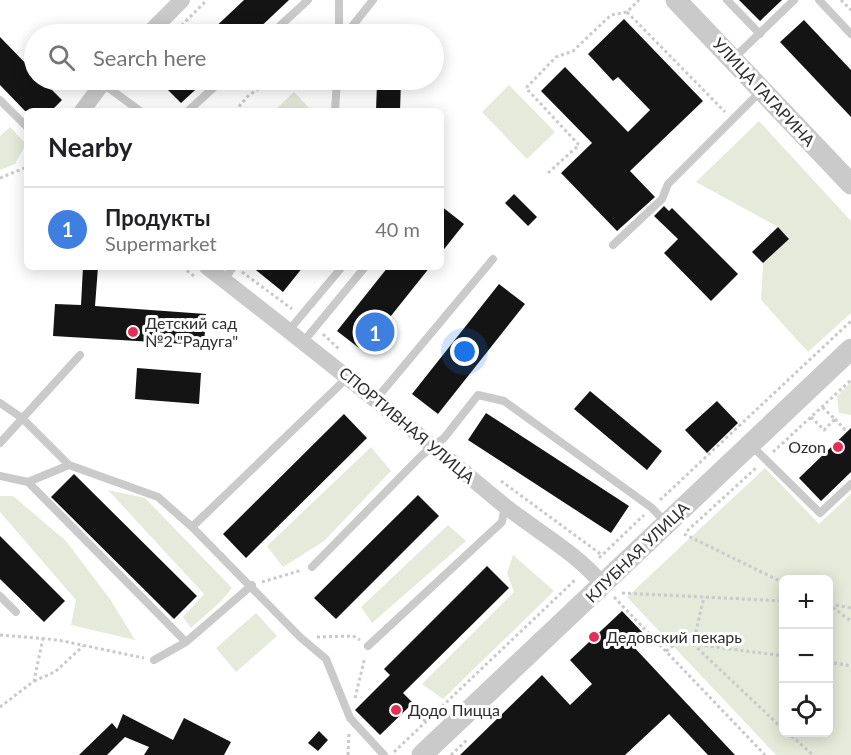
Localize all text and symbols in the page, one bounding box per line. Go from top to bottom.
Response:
search box [24,24,444,90]
street label: УЛИЦА ГАГАРИНА [709,34,820,150]
icon: search [45,41,78,74]
text: Search here [93,44,206,71]
text: Nearby [48,131,133,163]
text: Продукты [105,204,211,231]
text: 1 [62,217,73,241]
text: 40 m [375,217,420,241]
text: Supermarket [105,231,217,255]
pin: 1 [356,310,394,354]
place label: Детский сад №2 "Радуга" [145,313,238,350]
marker: Детский сад №2 "Радуга" [126,325,140,339]
your location [450,337,479,366]
street label: СПОРТИВНАЯ УЛИЦА [336,362,479,487]
place label: Ozon [788,437,826,456]
marker: Ozon [831,440,845,454]
street label: КЛУБНАЯ УЛИЦА [581,497,692,606]
map controls [779,575,833,737]
button: + [779,575,833,629]
place label: Дедовский пекарь [606,627,742,646]
button: − [779,629,833,683]
marker: Дедовский пекарь [587,630,601,644]
button: locate [779,683,833,737]
place label: Додо Пицца [408,700,500,719]
marker: Додо Пицца [389,703,403,717]

